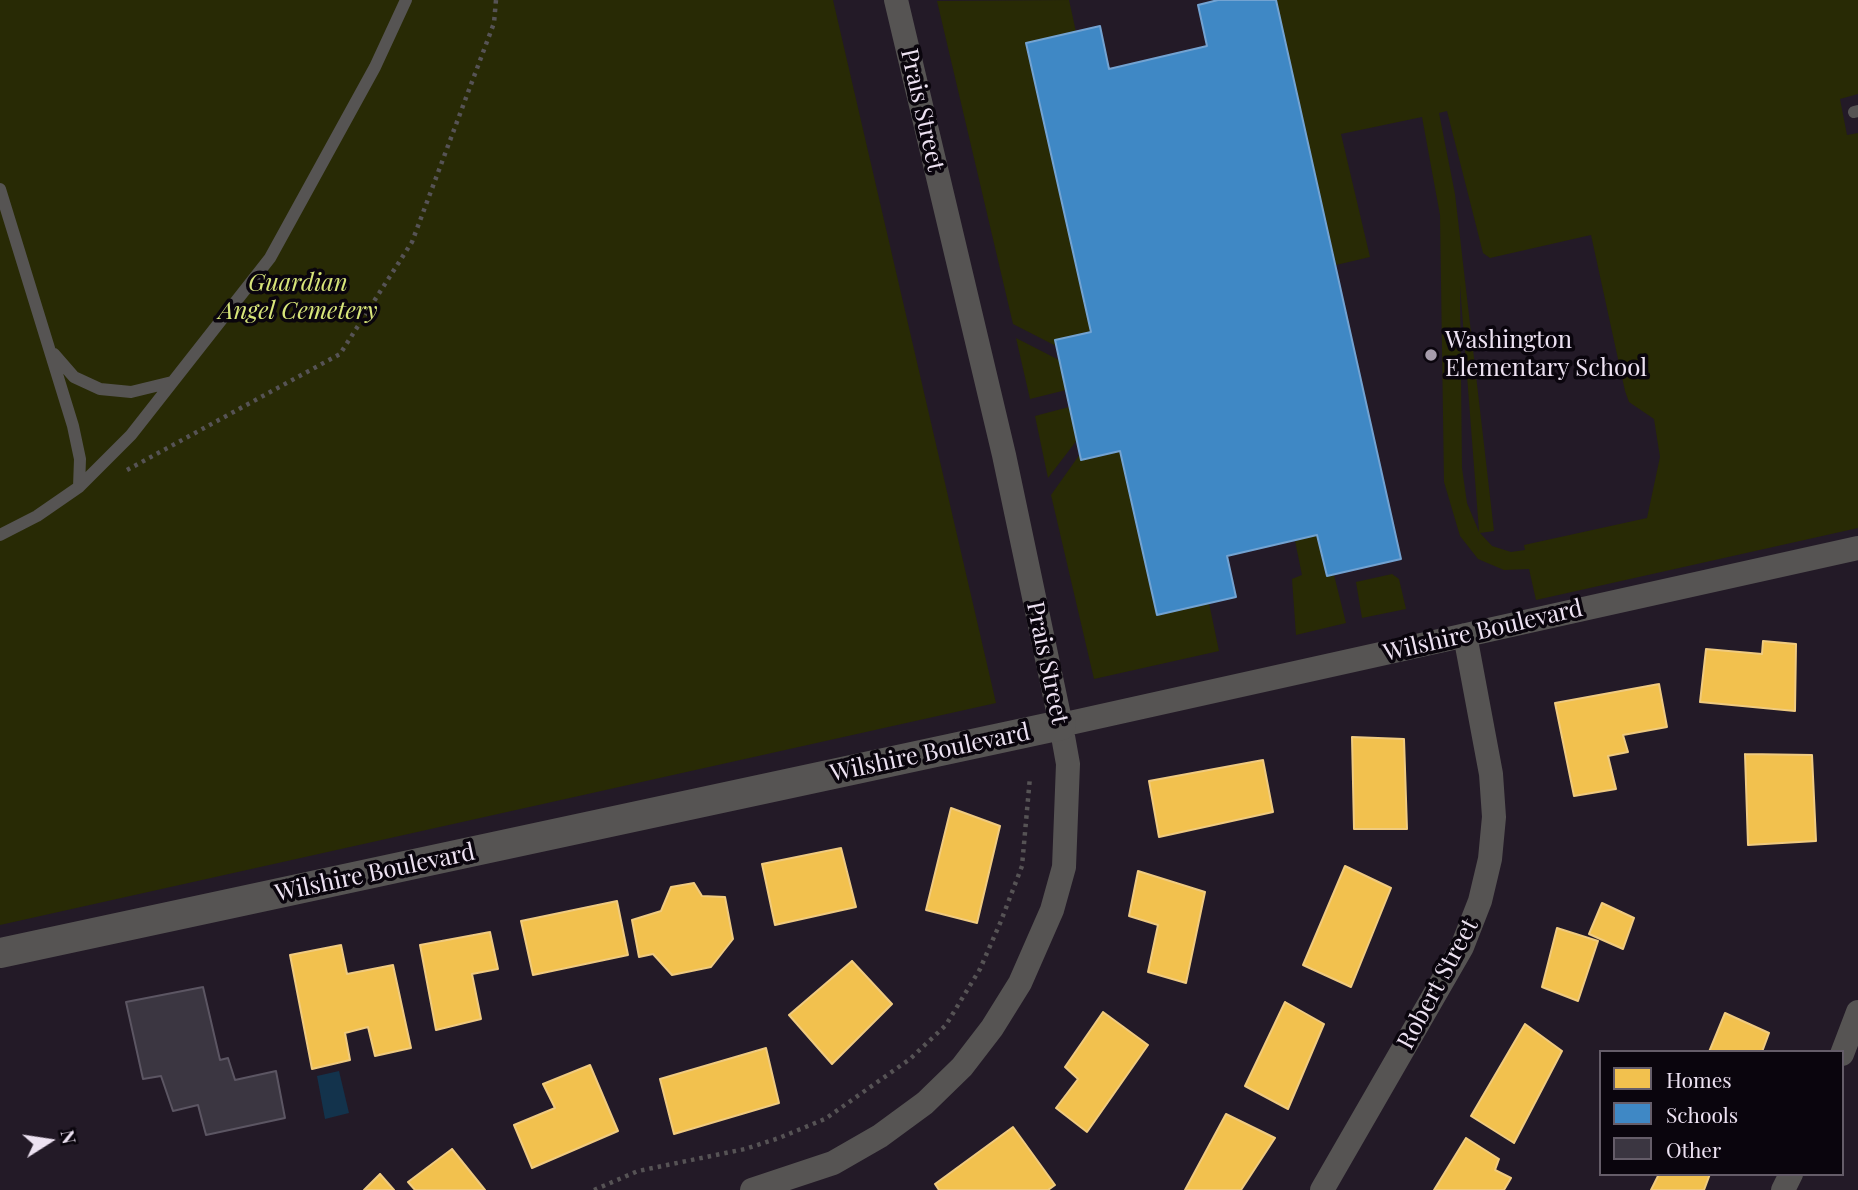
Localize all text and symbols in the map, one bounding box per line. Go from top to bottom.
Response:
street label: Prais Street [894,46,950,174]
park label: Guardian Angel Cemetery [218,270,378,326]
place label: Washington Elementary School [1445,327,1647,383]
marker: Washington Elementary School [1423,347,1439,363]
street label: Wilshire Boulevard [1381,594,1585,668]
street label: Prais Street [1020,599,1074,727]
street label: Wilshire Boulevard [827,718,1033,788]
street label: Wilshire Boulevard [272,838,478,908]
street label: Robert Street [1391,914,1485,1054]
legend [1599,1050,1844,1176]
text: Homes [1666,1065,1732,1093]
text: Schools [1666,1100,1738,1128]
north arrow [14,1106,84,1176]
text: N [55,1127,84,1146]
text: Other [1666,1135,1721,1163]

